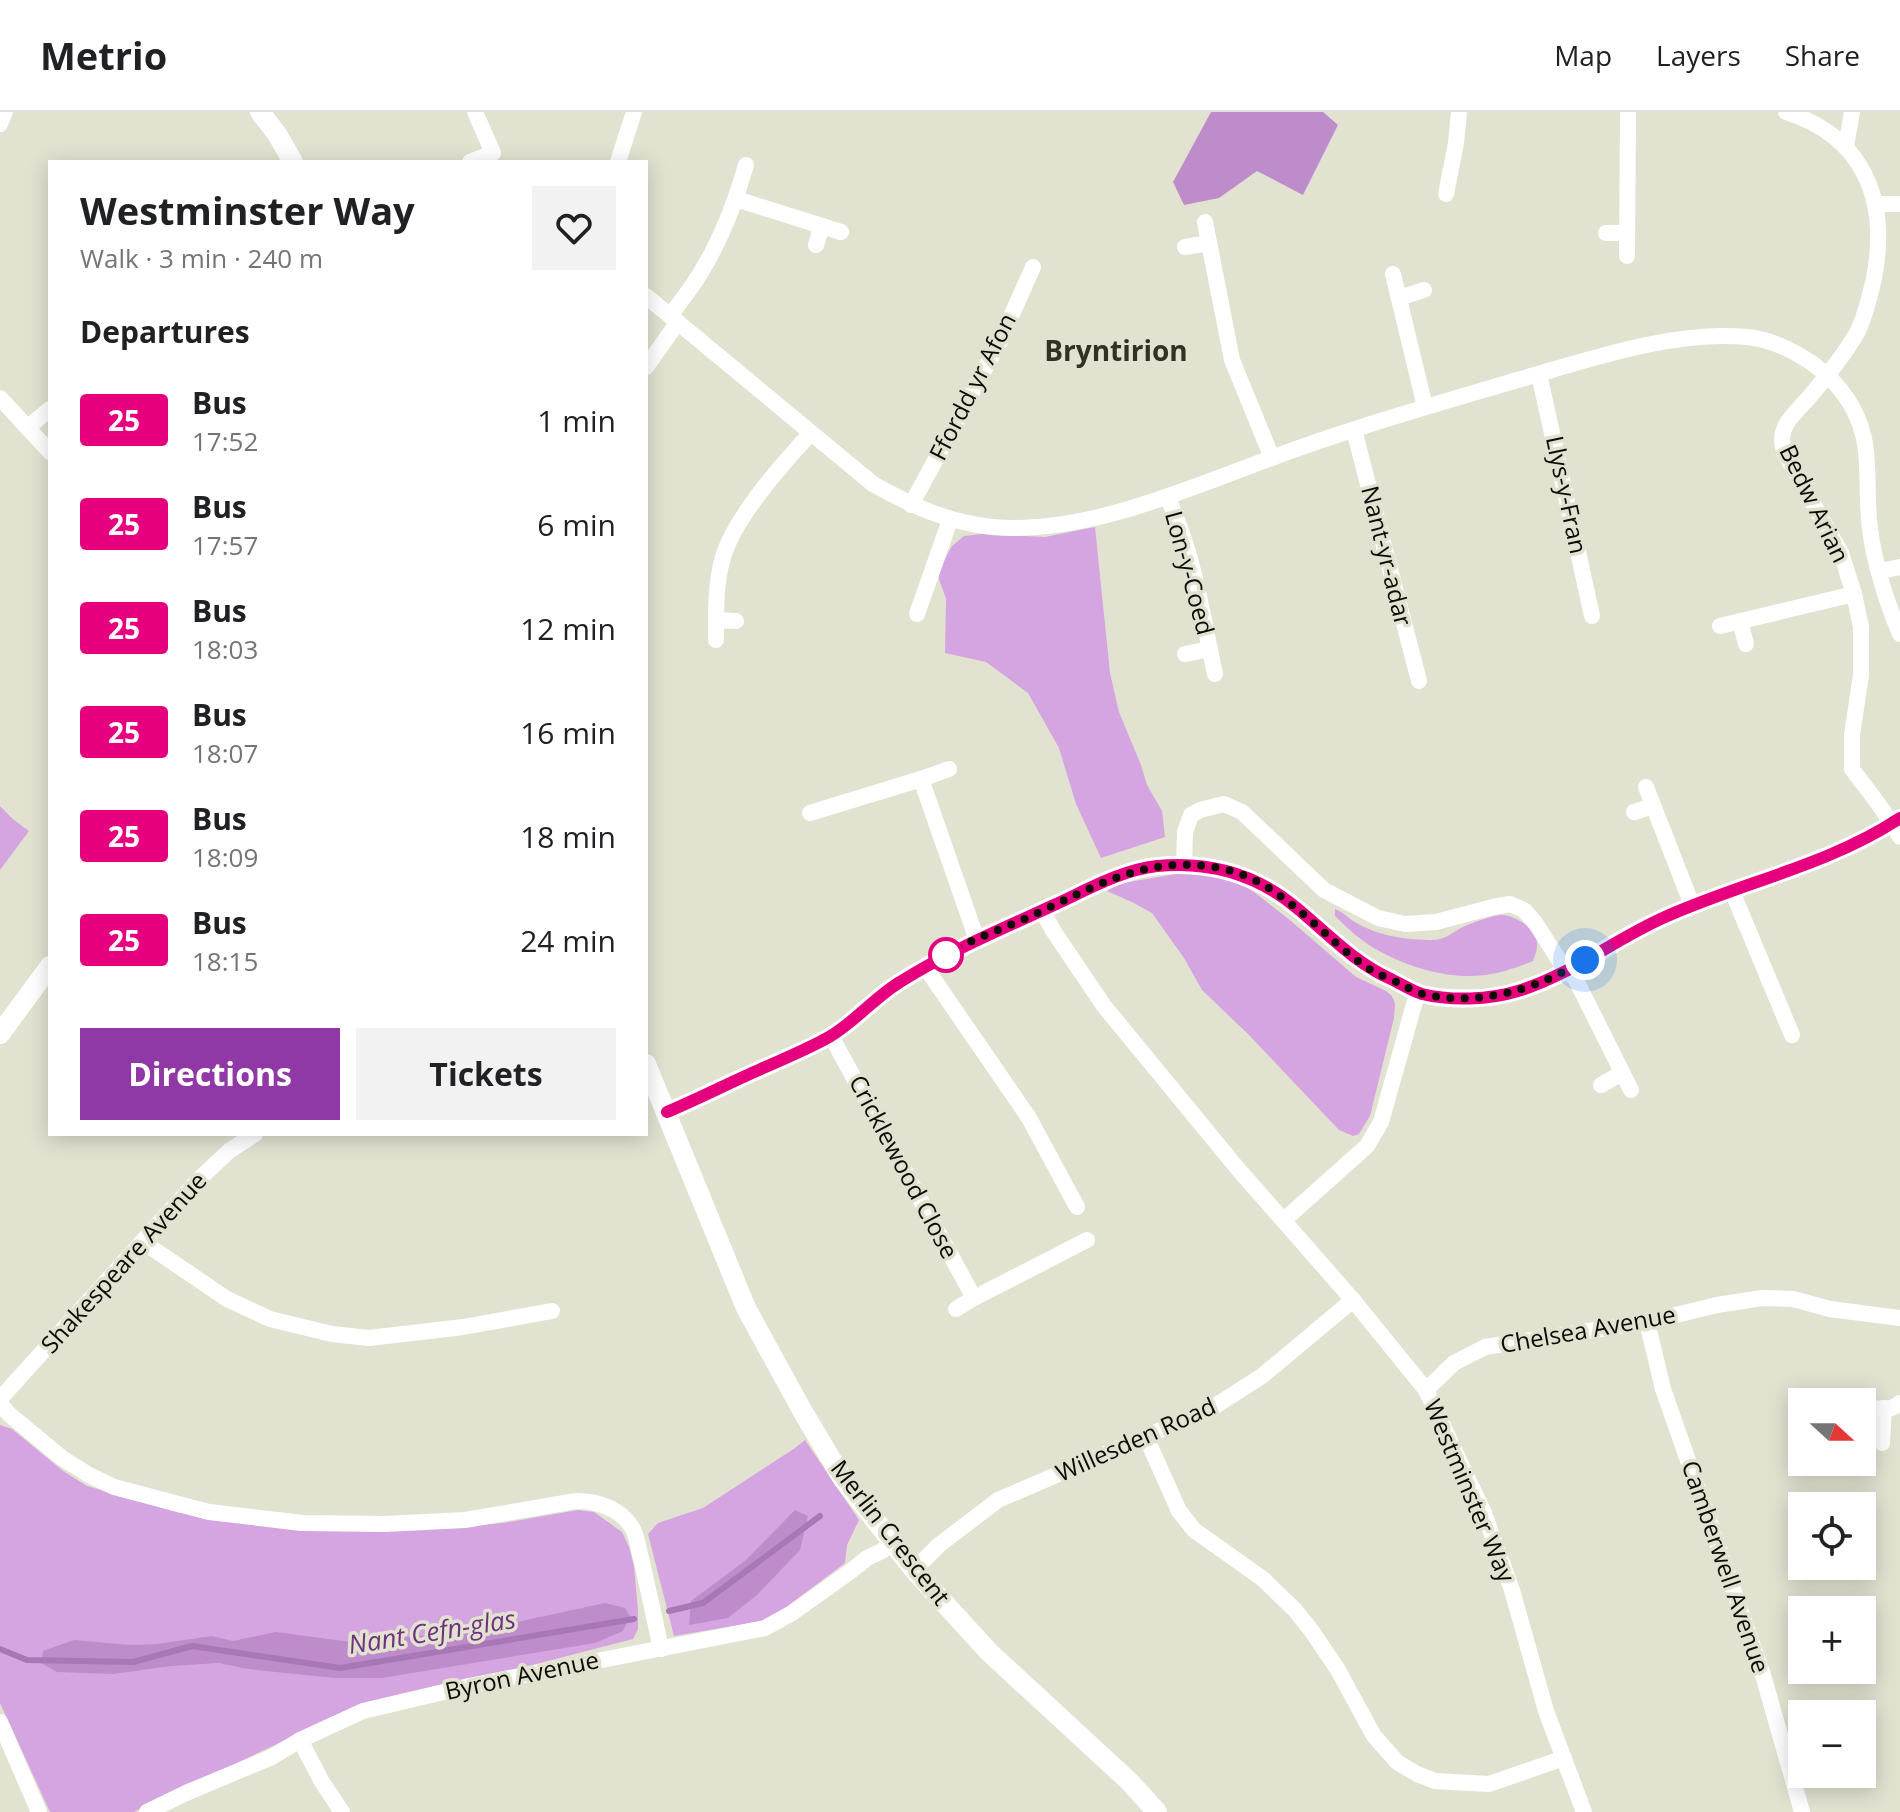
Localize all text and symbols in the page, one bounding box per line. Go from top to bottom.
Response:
text: Metrio [40,29,167,81]
text: Map [1554,36,1612,74]
text: Layers [1656,36,1741,74]
text: Share [1785,36,1860,74]
text: Westminster Way [80,184,415,236]
button: heart [532,186,616,270]
text: Walk · 3 min · 240 m [80,240,323,276]
street label: Ffordd yr Afon [920,307,1023,465]
text: Departures [80,311,250,352]
district label: Bryntirion [1044,331,1188,369]
text: Bus [192,382,247,423]
text: 1 min [537,400,616,441]
text: 25 [108,401,140,439]
text: 17:52 [192,423,258,459]
street label: Llys-y-Fran [1539,433,1596,557]
street label: Bedw Arian [1773,439,1858,568]
street label: Nant-yr-adar [1354,482,1421,629]
text: Bus [192,486,247,527]
text: 6 min [537,504,616,545]
text: 25 [108,505,140,543]
street label: Lon-y-Coed [1158,507,1223,638]
text: 17:57 [192,527,258,563]
text: Bus [192,590,247,631]
text: 12 min [520,608,616,649]
text: 25 [108,609,140,647]
text: 18:03 [192,631,258,667]
text: Bus [192,694,247,735]
text: 16 min [520,712,616,753]
text: 25 [108,713,140,751]
text: 18:07 [192,735,258,771]
text: Bus [192,798,247,839]
text: 18 min [520,816,616,857]
text: 25 [108,817,140,855]
text: 18:09 [192,839,258,875]
text: Bus [192,902,247,943]
text: 24 min [520,920,616,961]
text: 25 [108,921,140,959]
unlabelled marker [929,938,963,972]
your location [1565,940,1605,980]
text: 18:15 [192,943,258,979]
button: Directions [80,1028,340,1120]
button: Tickets [356,1028,616,1120]
street label: Cricklewood Close [842,1069,967,1264]
street label: Shakespeare Avenue [33,1164,213,1360]
street label: Chelsea Avenue [1498,1297,1678,1360]
north arrow [1788,1388,1876,1476]
map controls [1788,1388,1876,1788]
street label: Willesden Road [1050,1389,1221,1489]
street label: Westminster Way [1417,1394,1524,1588]
street label: Merlin Crescent [824,1453,958,1612]
street label: Camberwell Avenue [1675,1456,1778,1677]
button: locate [1788,1492,1876,1580]
button: + [1788,1596,1876,1684]
water label: Nant Cefn-glas [346,1600,518,1662]
street label: Byron Avenue [442,1642,602,1707]
button: − [1788,1700,1876,1788]

